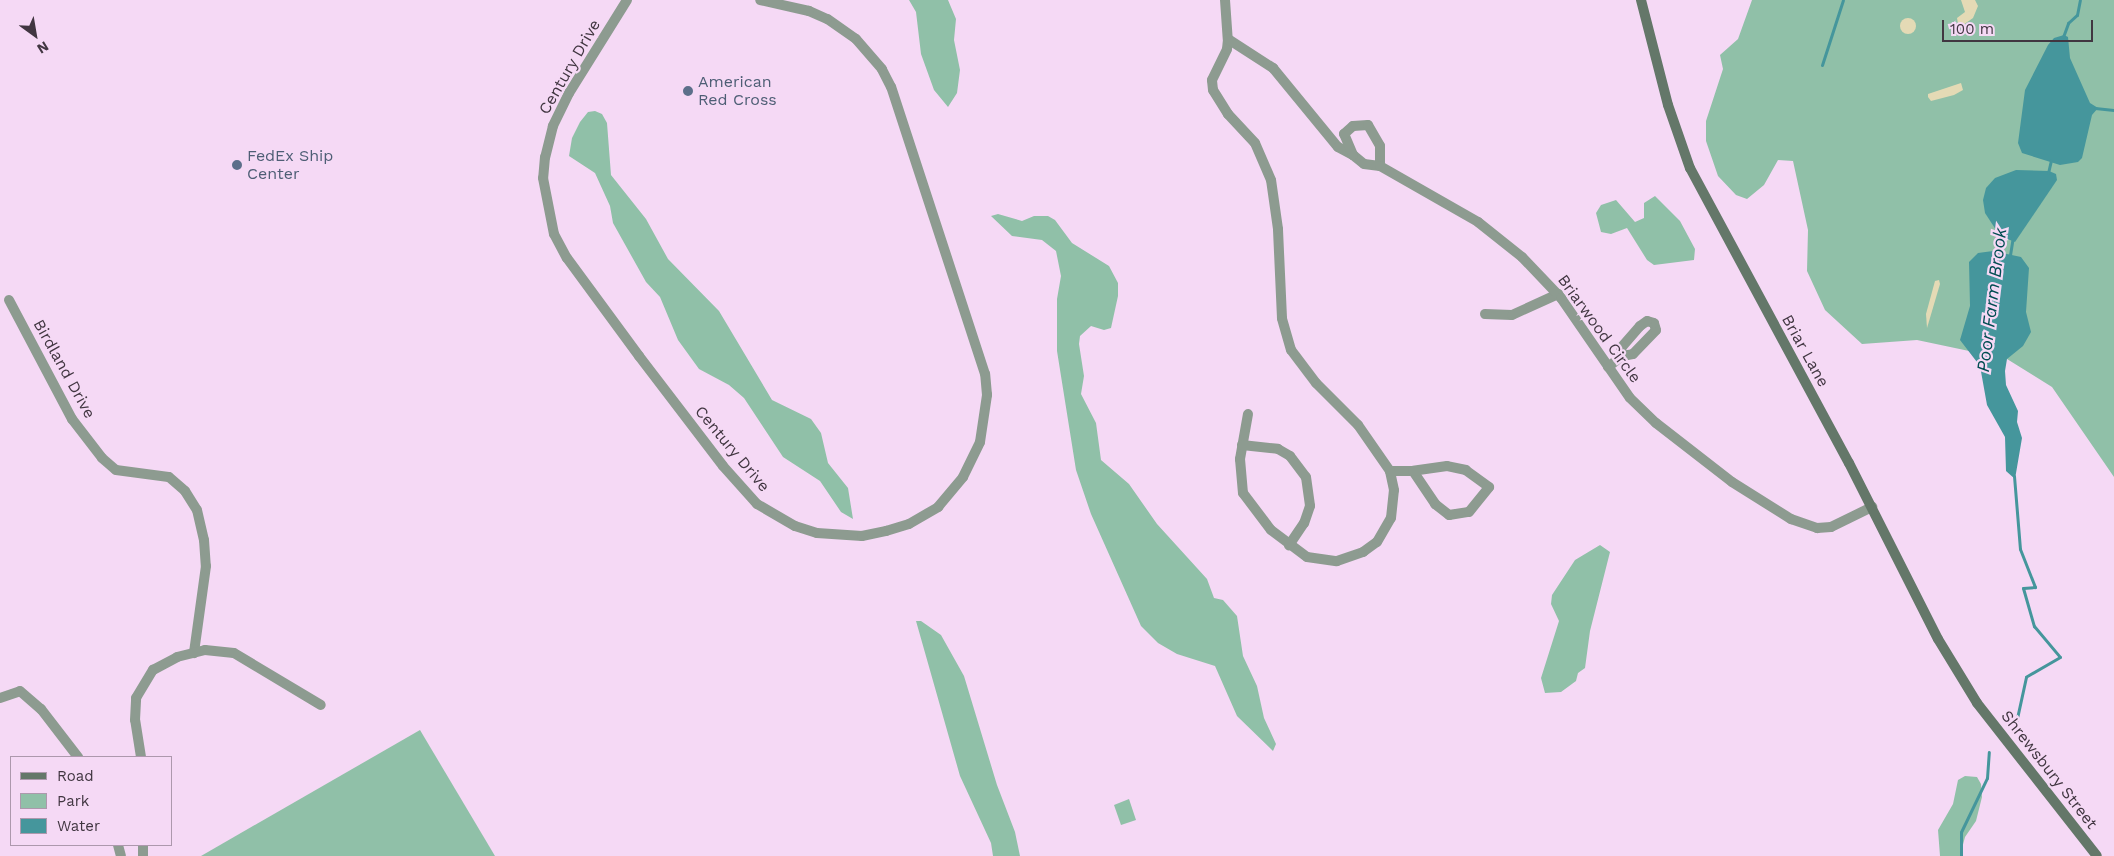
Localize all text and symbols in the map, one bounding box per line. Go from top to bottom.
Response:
north arrow [10,10,60,60]
scale bar [1944,10,2095,42]
street label: Century Drive [535,16,605,118]
text: 100 m [1950,20,1994,38]
text: N [34,38,52,57]
place label: American Red Cross [698,72,777,110]
marker: American Red Cross [682,85,694,97]
place label: FedEx Ship Center [247,146,334,184]
marker: FedEx Ship Center [231,159,243,171]
water label: Poor Farm Brook [1972,227,2012,373]
street label: Briarwood Circle [1553,271,1645,387]
street label: Briar Lane [1777,311,1833,391]
street label: Birdland Drive [29,316,99,422]
street label: Century Drive [690,402,774,496]
street label: Shrewsbury Street [1997,707,2101,833]
legend [10,756,172,846]
text: Road [57,767,94,785]
text: Park [57,792,89,810]
text: Water [57,817,100,835]

